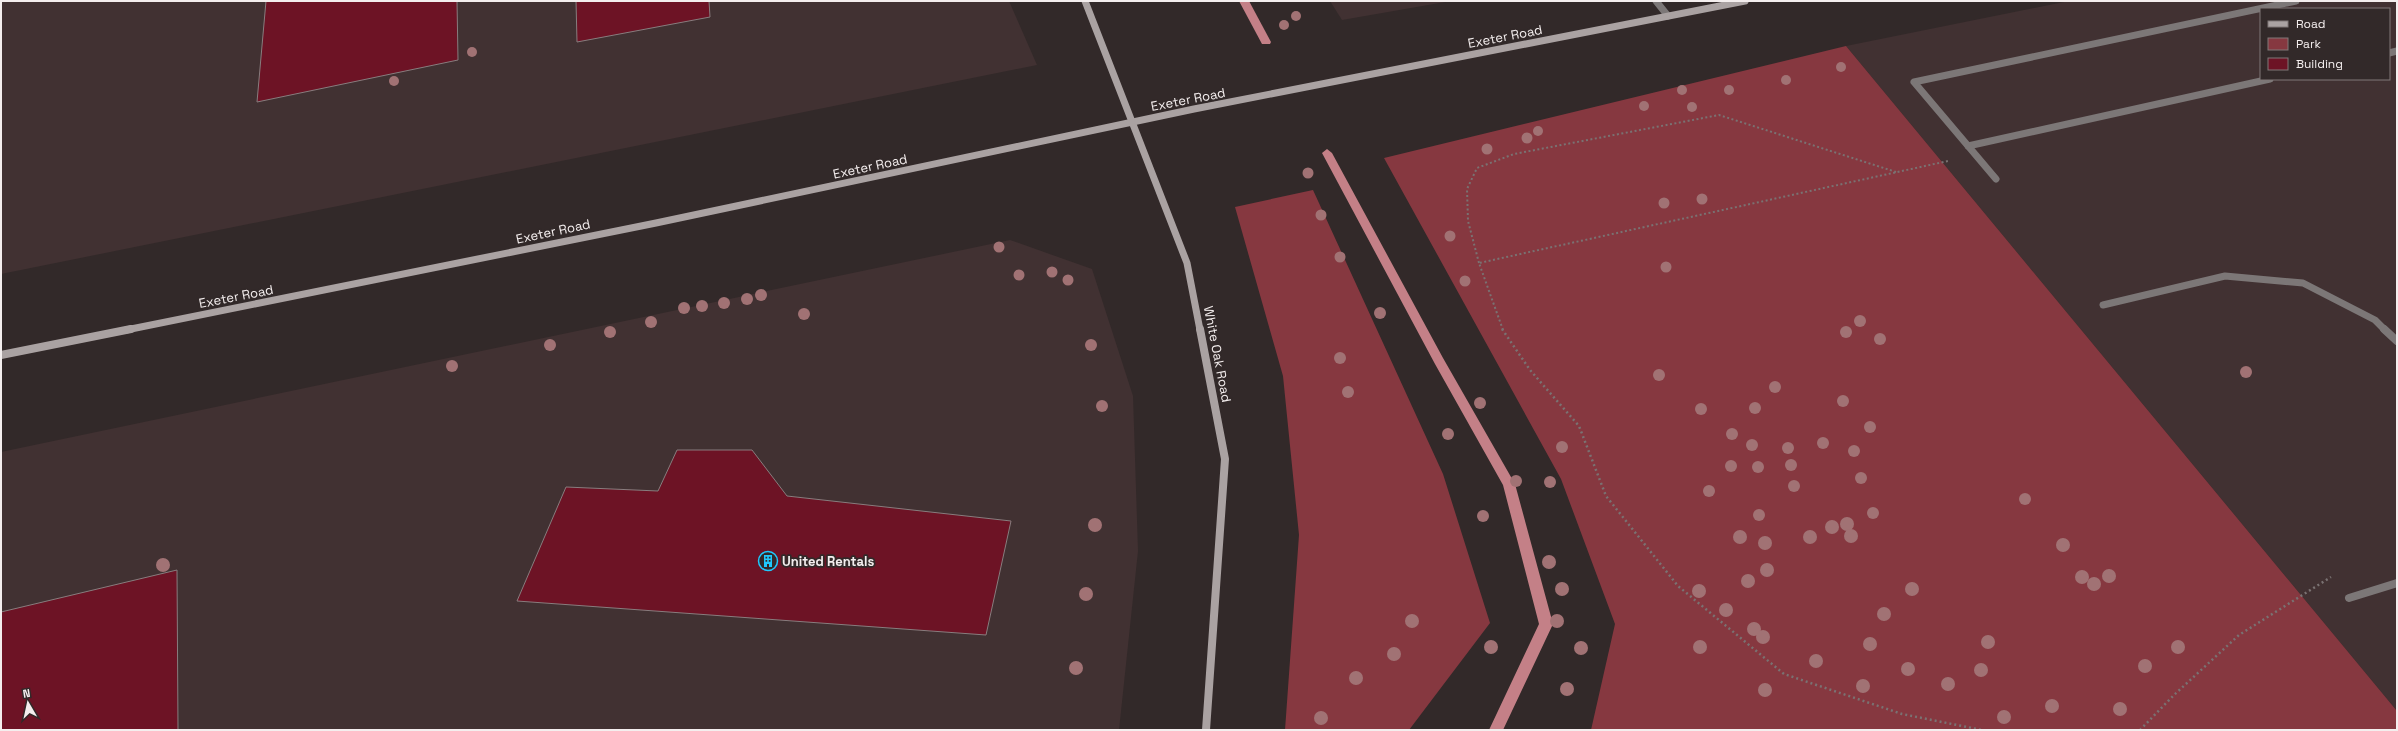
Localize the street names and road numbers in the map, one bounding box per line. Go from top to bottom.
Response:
street label: Exeter Road [1466,21,1544,52]
street label: Exeter Road [1149,84,1227,115]
street label: Exeter Road [831,150,909,183]
street label: Exeter Road [514,215,592,248]
street label: Exeter Road [197,281,275,312]
street label: White Oak Road [1200,305,1235,404]

